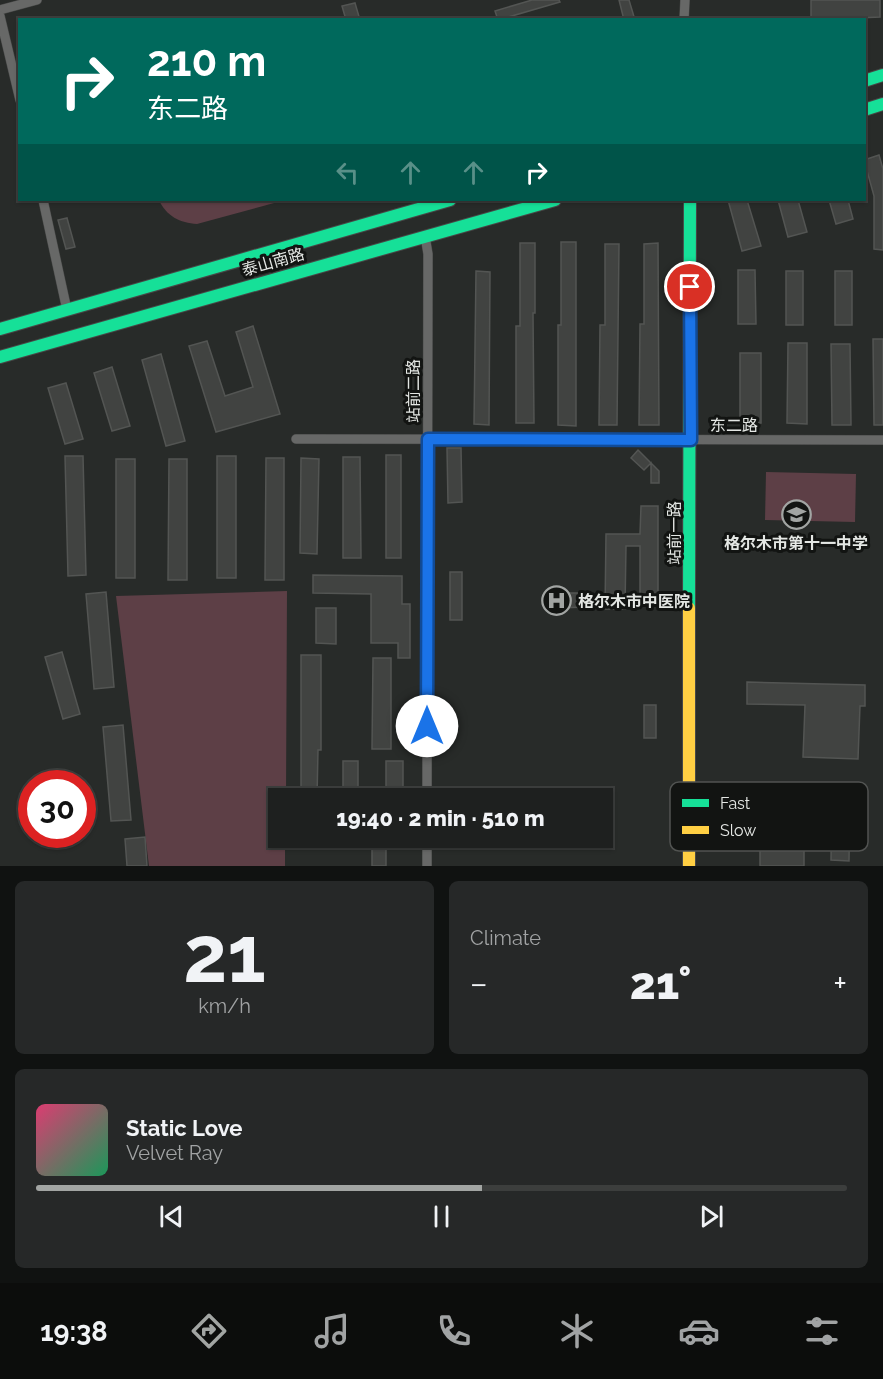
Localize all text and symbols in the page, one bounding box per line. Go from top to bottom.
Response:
text: 210 m [147,37,266,86]
icon: right [48,42,126,120]
text: 东二路 [147,93,228,124]
icon: left [331,156,364,189]
icon: ahead [394,156,427,189]
icon: ahead [457,156,490,189]
icon: right [520,156,553,189]
street label: 泰山南路 [240,244,306,280]
pin [664,261,715,312]
icon: arrive [673,270,706,303]
street label: 站前二路 [404,359,423,423]
street label: 东二路 [710,416,758,435]
school or university icon: 格尔木市第十一中学 [780,499,812,531]
street label: 站前一路 [665,501,684,565]
place label: 格尔木市第十一中学 [724,534,868,553]
hospital icon: 格尔木市中医院 [541,585,573,617]
place label: 格尔木市中医院 [578,592,690,611]
position arrow [395,694,459,758]
speed limit sign: 30 [18,770,96,848]
legend [670,782,868,851]
text: Fast [720,794,751,813]
text: 19:40 · 2 min · 510 m [336,805,545,831]
text: Slow [720,821,756,840]
text: 21 [183,909,266,1000]
text: Climate [470,926,541,950]
text: 21° [630,957,691,1010]
text: − [470,964,488,1003]
text: + [833,964,847,1003]
text: km/h [198,994,251,1018]
text: Static Love [126,1115,243,1141]
text: Velvet Ray [126,1141,223,1165]
icon: previous [155,1200,188,1233]
icon: pause [425,1200,458,1233]
icon: next [695,1200,728,1233]
icon: directions [188,1310,230,1352]
icon: music [311,1310,353,1352]
icon: phone [433,1310,475,1352]
icon: climate [556,1310,598,1352]
icon: car [678,1310,720,1352]
icon: filters [801,1310,843,1352]
text: 19:38 [40,1316,108,1347]

